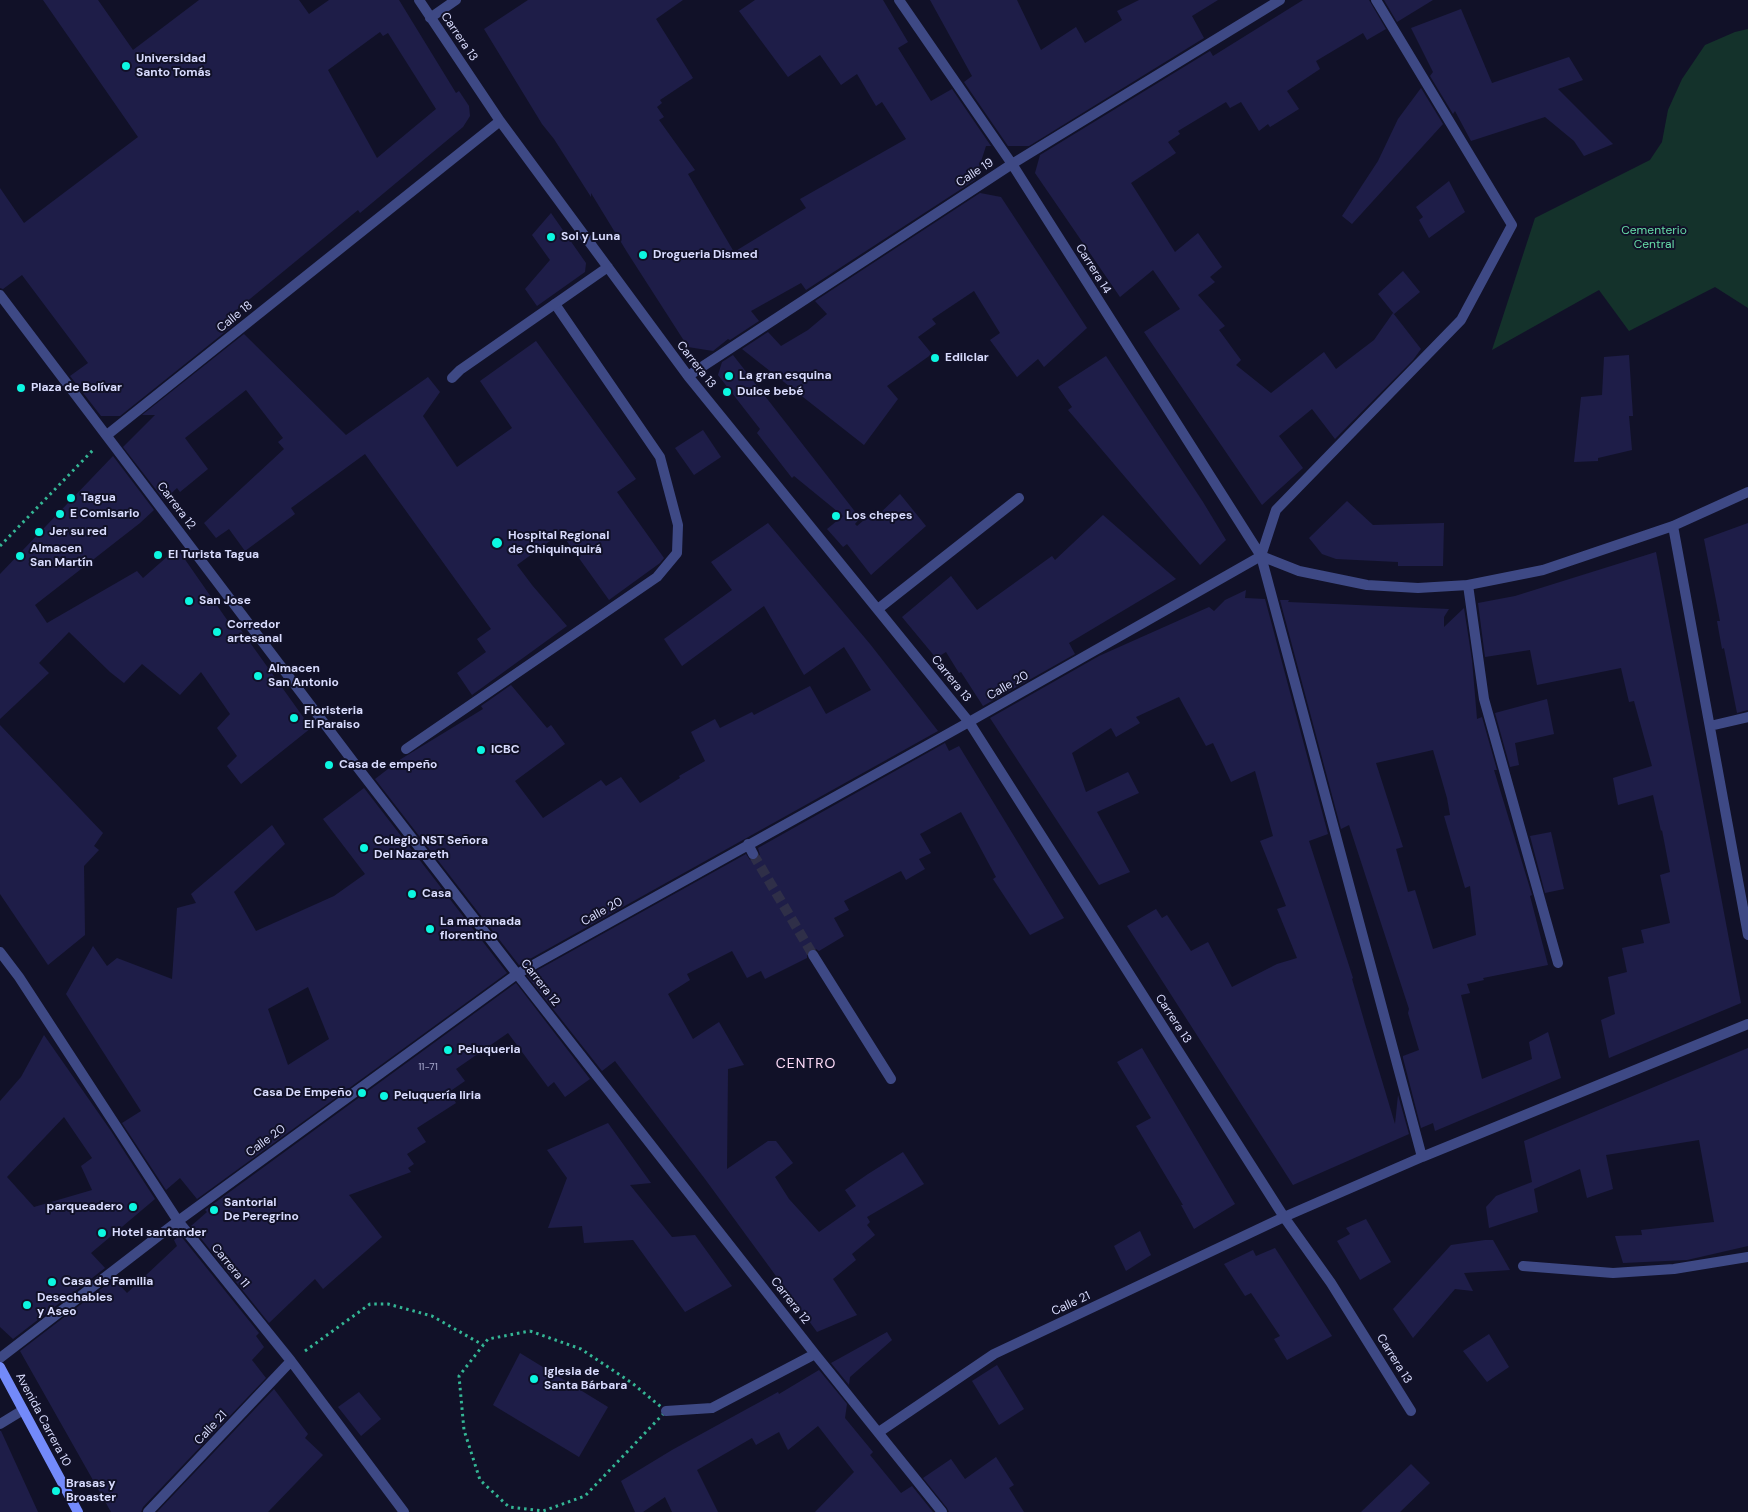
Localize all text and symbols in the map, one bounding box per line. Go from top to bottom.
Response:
street label: Carrera 13 [437,10,481,64]
place label: Universidad Santo Tomás [136,52,211,80]
marker: Universidad Santo Tomás [120,60,132,72]
street label: Calle 19 [954,156,996,190]
park label: Cementerio Central [1621,224,1687,252]
place label: Sol y Luna [561,230,620,244]
marker: Sol y Luna [545,231,557,243]
street label: Carrera 14 [1072,242,1114,296]
place label: Drogueria Dismed [653,248,758,262]
marker: Drogueria Dismed [637,249,649,261]
street label: Calle 18 [214,298,256,336]
street label: Carrera 13 [673,339,719,391]
place label: Edilclar [945,351,989,365]
marker: Edilclar [929,352,941,364]
place label: La gran esquina [739,369,831,383]
marker: La gran esquina [723,370,735,382]
place label: Plaza de Bolívar [31,381,122,395]
marker: Plaza de Bolívar [15,382,27,394]
place label: Dulce bebé [737,385,804,399]
marker: Dulce bebé [721,386,733,398]
street label: Carrera 12 [154,480,198,532]
place label: Tagua [81,491,116,505]
marker: Tagua [65,492,77,504]
place label: E Comisario [70,507,140,521]
marker: E Comisario [54,508,66,520]
place label: Los chepes [846,509,912,523]
marker: Los chepes [830,510,842,522]
place label: Jer su red [49,525,107,539]
marker: Jer su red [33,526,45,538]
place label: Hospital Regional de Chiquinquirá [508,529,609,557]
marker: Hospital Regional de Chiquinquirá [490,536,504,550]
place label: Almacen San Martín [30,542,93,570]
place label: El Turista Tagua [168,548,259,562]
marker: El Turista Tagua [152,549,164,561]
marker: Almacen San Martín [14,550,26,562]
place label: San Jose [199,594,251,608]
marker: San Jose [183,595,195,607]
place label: Corredor artesanal [227,618,282,646]
marker: Corredor artesanal [211,626,223,638]
street label: Carrera 13 [928,653,974,705]
place label: Almacen San Antonio [268,662,339,690]
street label: Calle 20 [985,668,1031,704]
marker: Almacen San Antonio [252,670,264,682]
place label: Floristeria El Paraiso [304,704,363,732]
marker: Floristeria El Paraiso [288,712,300,724]
place label: ICBC [491,743,520,757]
marker: ICBC [475,744,487,756]
place label: Casa de empeño [339,758,437,772]
marker: Casa de empeño [323,759,335,771]
place label: Colegio NST Señora Del Nazareth [374,834,488,862]
marker: Colegio NST Señora Del Nazareth [358,842,370,854]
place label: Casa [422,887,451,901]
marker: Casa [406,888,418,900]
street label: Calle 20 [579,895,625,929]
place label: La marranada florentino [440,915,521,943]
marker: La marranada florentino [424,923,436,935]
street label: Carrera 12 [517,957,563,1009]
street label: Carrera 13 [1152,992,1194,1046]
place label: Peluqueria [458,1043,521,1057]
marker: Peluqueria [442,1044,454,1056]
district label: CENTRO [775,1056,837,1072]
house number: 11-71 [418,1061,438,1073]
place label: Casa De Empeño [253,1086,352,1100]
marker: Casa De Empeño [356,1087,368,1099]
place label: Peluquería liria [394,1089,481,1103]
marker: Peluquería liria [378,1090,390,1102]
street label: Calle 20 [243,1122,289,1160]
place label: Santorial De Peregrino [224,1196,299,1224]
place label: parqueadero [47,1200,123,1214]
marker: parqueadero [127,1201,139,1213]
marker: Santorial De Peregrino [208,1204,220,1216]
place label: Hotel santander [112,1226,206,1240]
marker: Hotel santander [96,1227,108,1239]
street label: Carrera 11 [208,1241,252,1291]
place label: Casa de Familia [62,1275,153,1289]
street label: Carrera 12 [767,1275,813,1327]
marker: Casa de Familia [46,1276,58,1288]
street label: Calle 21 [1049,1289,1093,1319]
place label: Desechables y Aseo [37,1291,113,1319]
marker: Desechables y Aseo [21,1299,33,1311]
street label: Carrera 13 [1373,1332,1415,1386]
place label: Iglesia de Santa Bárbara [544,1365,627,1393]
street label: Avenida Carrera 10 [12,1371,74,1469]
marker: Iglesia de Santa Bárbara [528,1373,540,1385]
street label: Calle 21 [192,1408,230,1448]
place label: Brasas y Broaster [66,1477,116,1505]
marker: Brasas y Broaster [50,1485,62,1497]

